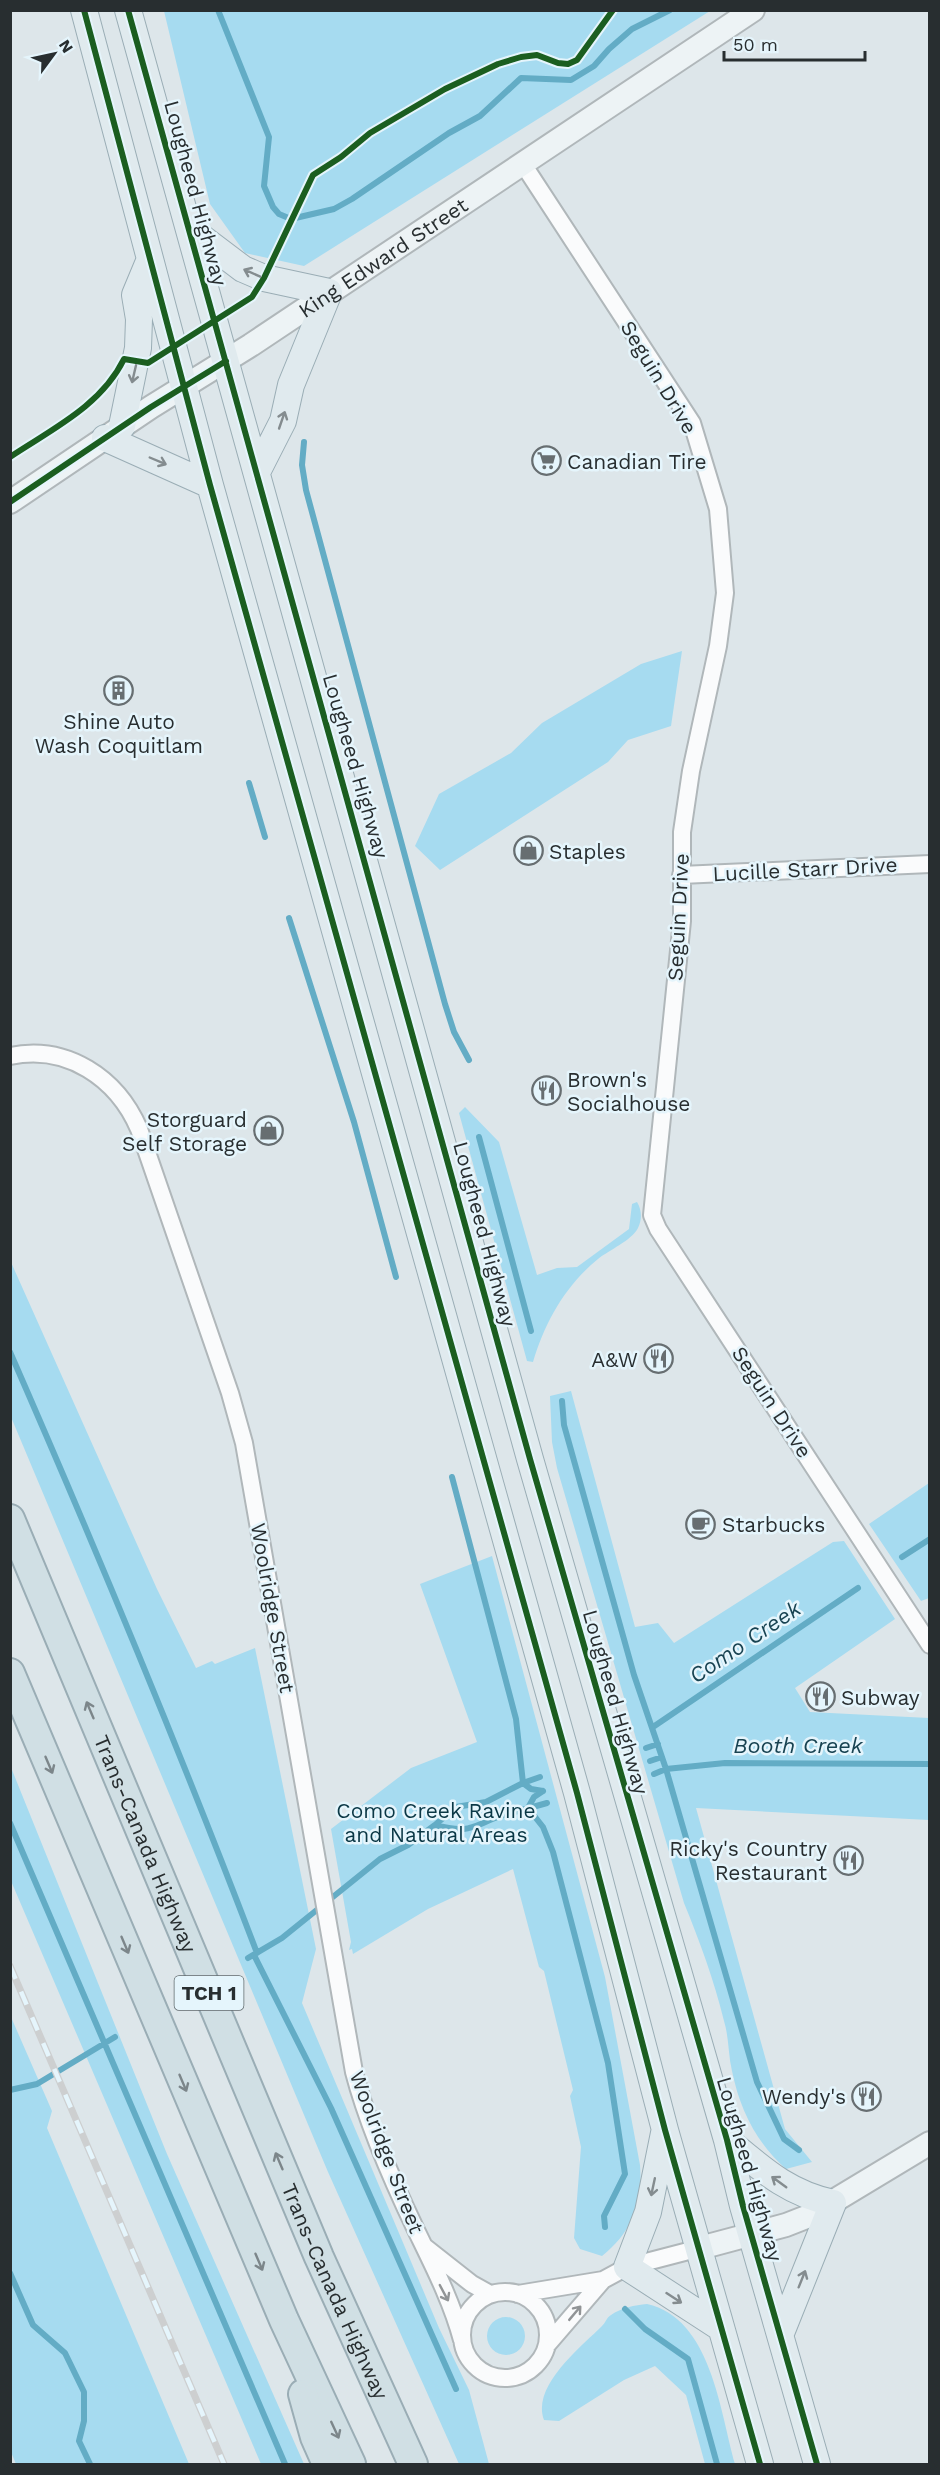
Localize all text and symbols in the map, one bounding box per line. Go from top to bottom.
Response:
north arrow [24,24,84,84]
scale bar [724,24,865,62]
text: 50 m [733,34,778,55]
text: N [55,36,77,56]
street label: Lougheed Highway [159,98,233,289]
street label: King Edward Street [293,192,472,322]
one-way arrow [243,266,261,278]
street label: Seguin Drive [615,316,703,438]
one-way arrow [127,364,139,383]
one-way arrow [278,411,289,430]
supermarket icon: Canadian Tire [530,445,562,477]
place label: Canadian Tire [567,449,707,474]
one-way arrow [149,455,167,467]
street label: Lougheed Highway [318,671,394,861]
building icon: Shine Auto Wash Coquitlam [103,674,135,706]
place label: Shine Auto Wash Coquitlam [35,709,203,758]
shop icon: Staples [512,835,544,867]
place label: Staples [549,839,626,864]
street label: Lucille Starr Drive [712,852,898,886]
street label: Seguin Drive [662,853,694,981]
place label: Brown's Socialhouse [567,1067,690,1116]
restaurant icon: Brown's Socialhouse [530,1075,562,1107]
place label: Storguard Self Storage [122,1107,247,1156]
shop icon: Storguard Self Storage [252,1115,284,1147]
street label: Lougheed Highway [448,1139,522,1330]
street label: Seguin Drive [727,1342,817,1462]
restaurant icon: A&W [643,1343,675,1375]
place label: A&W [591,1347,638,1372]
cafe icon: Starbucks [685,1508,717,1540]
place label: Starbucks [722,1512,825,1537]
street label: Woolridge Street [246,1521,300,1695]
water label: Como Creek [685,1595,806,1688]
street label: Lougheed Highway [578,1607,654,1797]
restaurant icon: Subway [804,1681,836,1713]
place label: Subway [841,1685,920,1710]
one-way arrow [84,1701,95,1719]
street label: Trans-Canada Highway [89,1731,203,1956]
water label: Booth Creek [733,1733,864,1758]
one-way arrow [44,1756,56,1774]
park label: Como Creek Ravine and Natural Areas [336,1798,536,1847]
place label: Ricky's Country Restaurant [669,1836,827,1885]
restaurant icon: Ricky's Country Restaurant [832,1844,864,1876]
one-way arrow [120,1935,131,1954]
road number: TCH 1 [174,1976,244,2010]
street label: Woolridge Street [344,2067,430,2237]
one-way arrow [178,2073,189,2091]
street label: Lougheed Highway [712,2074,788,2264]
restaurant icon: Wendy's [851,2080,883,2112]
place label: Wendy's [762,2084,846,2109]
one-way arrow [273,2153,284,2171]
one-way arrow [772,2176,788,2188]
one-way arrow [647,2177,658,2196]
street label: Trans-Canada Highway [277,2179,394,2403]
one-way arrow [254,2252,265,2271]
one-way arrow [797,2270,808,2288]
one-way arrow [439,2283,450,2301]
one-way arrow [665,2291,682,2304]
one-way arrow [569,2305,582,2321]
one-way arrow [329,2420,341,2438]

